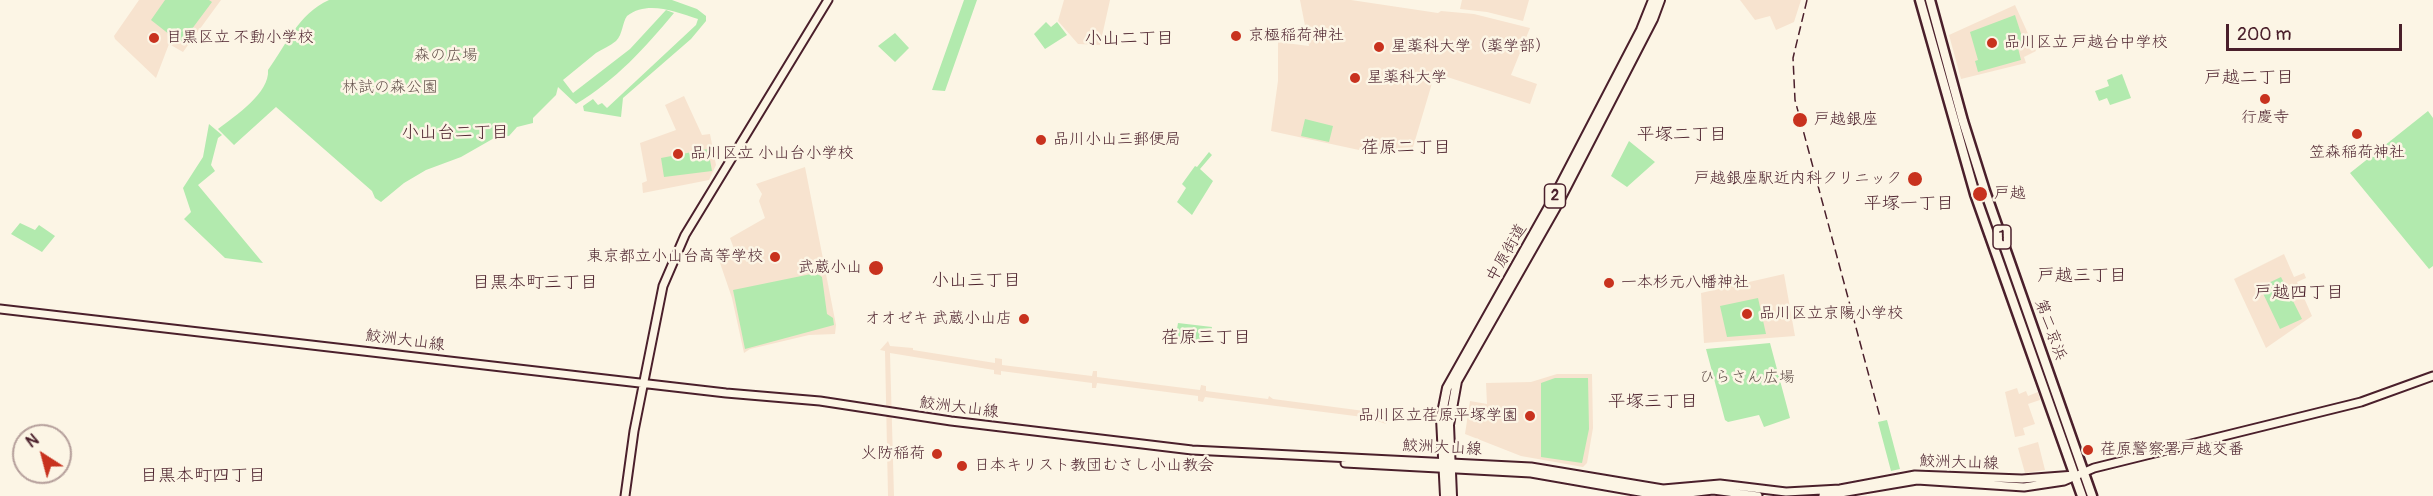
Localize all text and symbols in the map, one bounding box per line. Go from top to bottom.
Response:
scale bar [2229,12,2404,50]
text: 200 m [2237,23,2292,46]
place label: 京極稲荷神社 [1248,26,1344,46]
place label: 目黒区立 不動小学校 [166,28,313,48]
district label: 小山二丁目 [1084,28,1174,50]
marker: 京極稲荷神社 [1229,29,1243,43]
marker: 目黒区立 不動小学校 [147,31,161,45]
place label: 品川区立 戸越台中学校 [2004,33,2167,53]
marker: 品川区立 戸越台中学校 [1985,36,1999,50]
place label: 星薬科大学（薬学部） [1391,37,1551,57]
marker: 星薬科大学（薬学部） [1372,40,1386,54]
park label: 森の広場 [414,46,478,66]
district label: 戸越二丁目 [2204,67,2294,89]
place label: 星薬科大学 [1367,68,1447,88]
marker: 星薬科大学 [1348,71,1362,85]
park label: 林試の森公園 [342,78,438,98]
marker: 行慶寺 [2258,92,2272,106]
place label: 行慶寺 [2241,108,2289,128]
place label: 戸越銀座 [1814,110,1878,130]
marker: 戸越銀座 [1791,111,1809,129]
district label: 小山台二丁目 [401,122,509,144]
district label: 平塚二丁目 [1637,124,1727,146]
marker: 笠森稲荷神社 [2350,127,2364,141]
place label: 品川小山三郵便局 [1053,130,1181,150]
marker: 品川小山三郵便局 [1034,133,1048,147]
district label: 荏原二丁目 [1361,137,1451,159]
place label: 笠森稲荷神社 [2309,143,2405,163]
place label: 品川区立 小山台小学校 [690,144,853,164]
marker: 品川区立 小山台小学校 [671,147,685,161]
place label: 戸越銀座駅近内科クリニック [1694,169,1902,189]
marker: 戸越銀座駅近内科クリニック [1906,170,1924,188]
road number: 2 [1544,184,1566,208]
place label: 戸越 [1994,184,2026,204]
marker: 戸越 [1971,185,1989,203]
district label: 平塚一丁目 [1864,193,1954,215]
street label: 中原街道 [1483,220,1531,286]
road number: 1 [1993,225,2011,249]
place label: 東京都立小山台高等学校 [587,247,763,267]
marker: 東京都立小山台高等学校 [768,250,782,264]
place label: 武蔵小山 [798,258,862,278]
marker: 武蔵小山 [867,259,885,277]
district label: 戸越三丁目 [2037,265,2127,287]
district label: 小山三丁目 [931,270,1021,292]
district label: 目黒本町三丁目 [472,272,598,294]
place label: 一本杉元八幡神社 [1621,273,1749,293]
marker: 一本杉元八幡神社 [1602,276,1616,290]
district label: 戸越四丁目 [2254,282,2344,304]
street label: 第二京浜 [2030,297,2070,363]
place label: 品川区立京陽小学校 [1759,304,1903,324]
marker: 品川区立京陽小学校 [1740,307,1754,321]
place label: オオゼキ 武蔵小山店 [865,309,1012,329]
marker: オオゼキ 武蔵小山店 [1017,312,1031,326]
street label: 鮫洲大山線 [364,327,446,355]
district label: 荏原三丁目 [1161,327,1251,349]
park label: ひらさん広場 [1699,368,1795,388]
district label: 平塚三丁目 [1608,391,1698,413]
street label: 鮫洲大山線 [918,394,1000,422]
place label: 品川区立荏原平塚学園 [1358,406,1518,426]
marker: 品川区立荏原平塚学園 [1523,409,1537,423]
north arrow [12,424,72,484]
text: N [22,430,43,452]
street label: 鮫洲大山線 [1402,436,1482,460]
place label: 荏原警察署戸越交番 [2100,440,2244,460]
marker: 荏原警察署戸越交番 [2081,443,2095,457]
place label: 火防稲荷 [861,444,925,464]
marker: 火防稲荷 [930,447,944,461]
street label: 鮫洲大山線 [1919,452,1999,474]
place label: 日本キリスト教団むさし小山教会 [974,456,1214,476]
marker: 日本キリスト教団むさし小山教会 [955,459,969,473]
district label: 目黒本町四丁目 [140,465,266,487]

